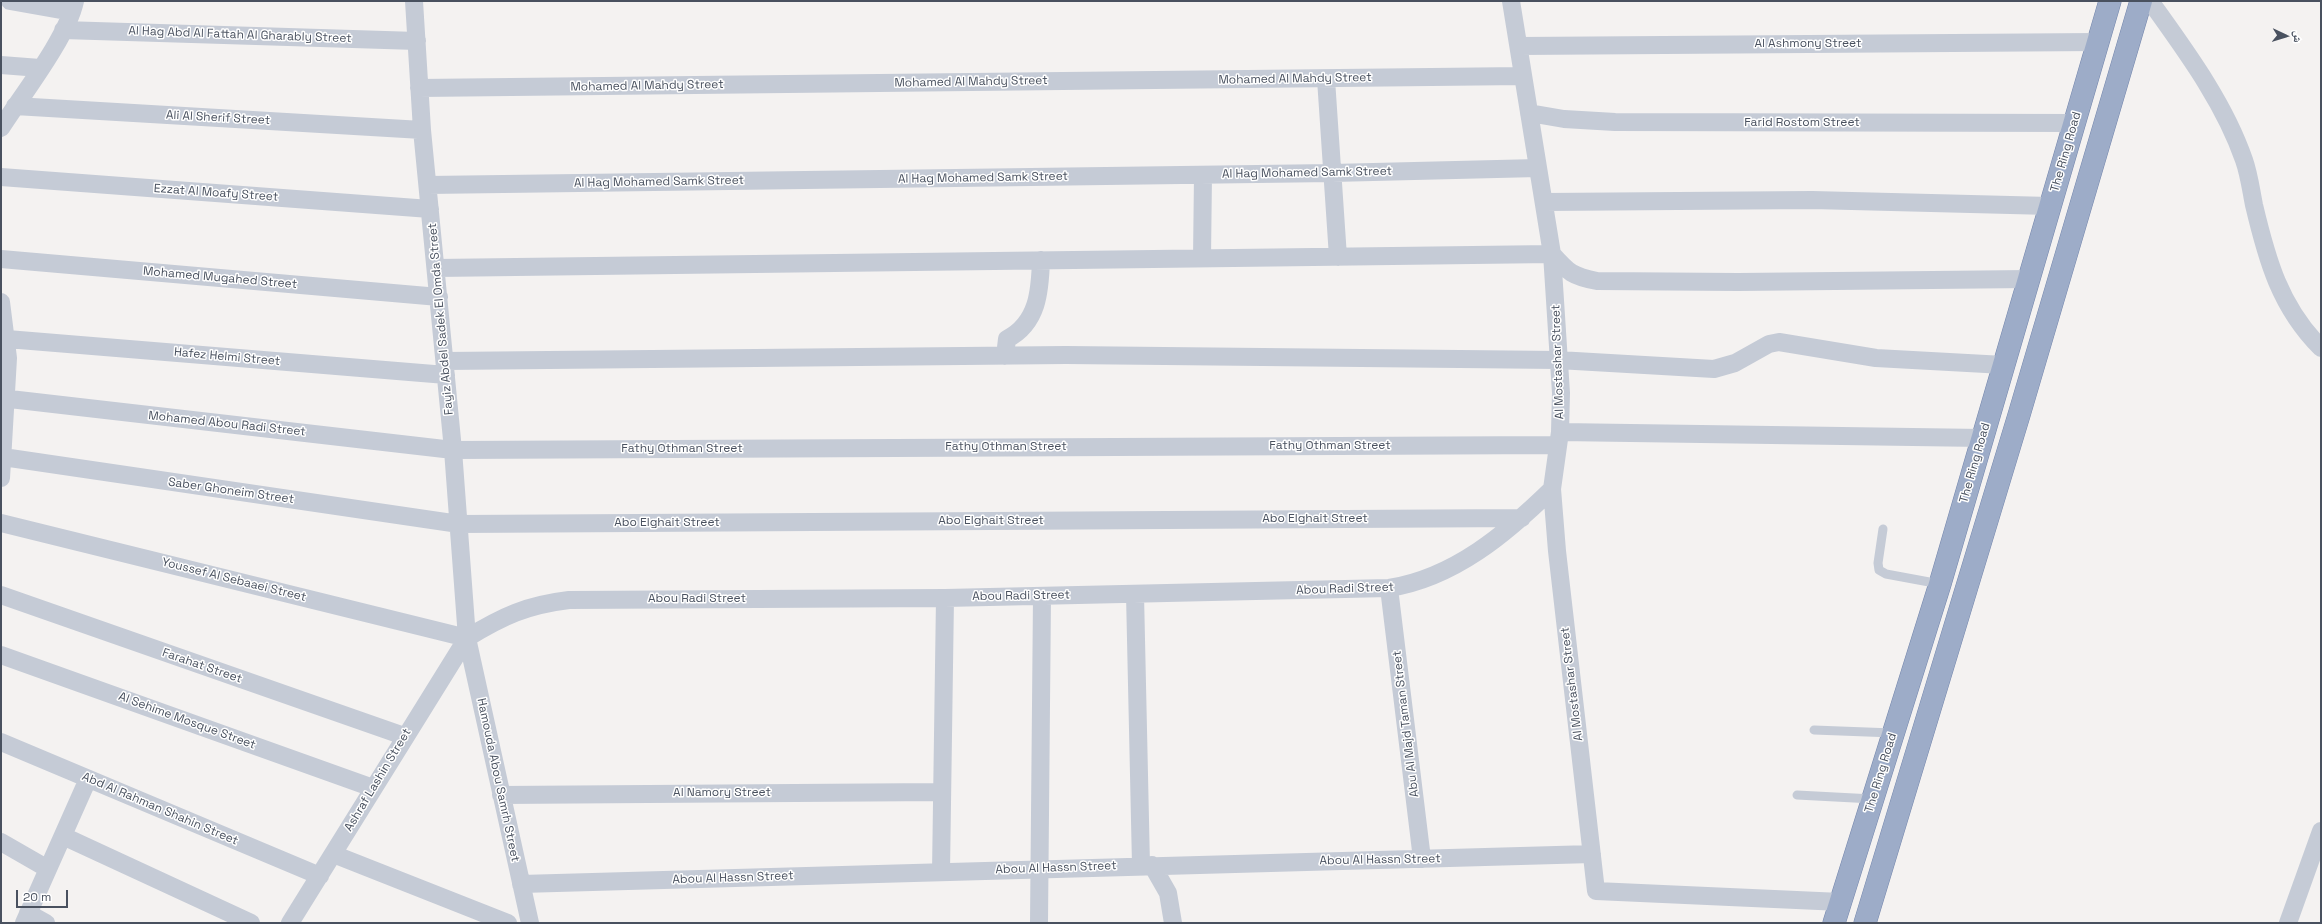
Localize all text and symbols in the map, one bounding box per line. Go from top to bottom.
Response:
north arrow [2266,16,2306,56]
street label: Al Hag Abd Al Fattah Al Gharably Street [128,24,352,46]
text: ش [2291,31,2305,43]
street label: Al Ashmony Street [1755,37,1861,51]
street label: Mohamed Al Mahdy Street [1218,70,1372,88]
street label: Mohamed Al Mahdy Street [894,73,1048,91]
street label: Mohamed Al Mahdy Street [570,77,724,95]
street label: Ali Al Sherif Street [165,108,271,128]
street label: The Ring Road [2048,110,2084,194]
street label: Farid Rostom Street [1744,116,1860,130]
street label: Al Hag Mohamed Samk Street [1222,164,1392,182]
street label: Al Hag Mohamed Samk Street [898,169,1068,187]
street label: Al Hag Mohamed Samk Street [574,173,744,191]
street label: Ezzat Al Moafy Street [153,181,279,205]
street label: Fayiz Abdel Sadek El Omda Street [425,222,457,416]
street label: Mohamed Mugahed Street [142,264,298,292]
street label: Al Mostashar Street [1549,304,1567,420]
street label: Hafez Helmi Street [173,345,281,369]
street label: Mohamed Abou Radi Street [148,409,306,439]
street label: The Ring Road [1957,421,1993,505]
street label: Fathy Othman Street [1269,439,1391,453]
street label: Fathy Othman Street [945,440,1067,454]
street label: Fathy Othman Street [621,442,743,456]
street label: Saber Ghoneim Street [167,475,295,507]
street label: Abo Elghait Street [1262,512,1368,526]
street label: Abo Elghait Street [938,514,1044,528]
street label: Abo Elghait Street [614,516,720,530]
street label: Youssef Al Sebaaei Street [160,555,308,605]
street label: Abou Radi Street [1296,580,1394,598]
street label: Abou Radi Street [972,588,1070,604]
street label: Abou Radi Street [648,592,746,606]
street label: Al Mostashar Street [1558,626,1586,742]
street label: Farahat Street [160,646,244,686]
street label: Abu Al Majd Taman Street [1390,650,1422,798]
street label: Al Sehime Mosque Street [116,689,258,753]
street label: Hamouda Abou Samrh Street [474,697,522,863]
street label: Ashraf Lashin Street [342,726,414,834]
street label: The Ring Road [1862,731,1900,815]
street label: Abd Al Rahman Shahin Street [80,770,240,848]
street label: Al Namory Street [673,786,771,800]
street label: Abou Al Hassn Street [1319,852,1441,868]
street label: Abou Al Hassn Street [995,859,1117,877]
street label: Abou Al Hassn Street [672,869,794,887]
scale bar [18,882,70,908]
text: 20 m [23,889,51,905]

